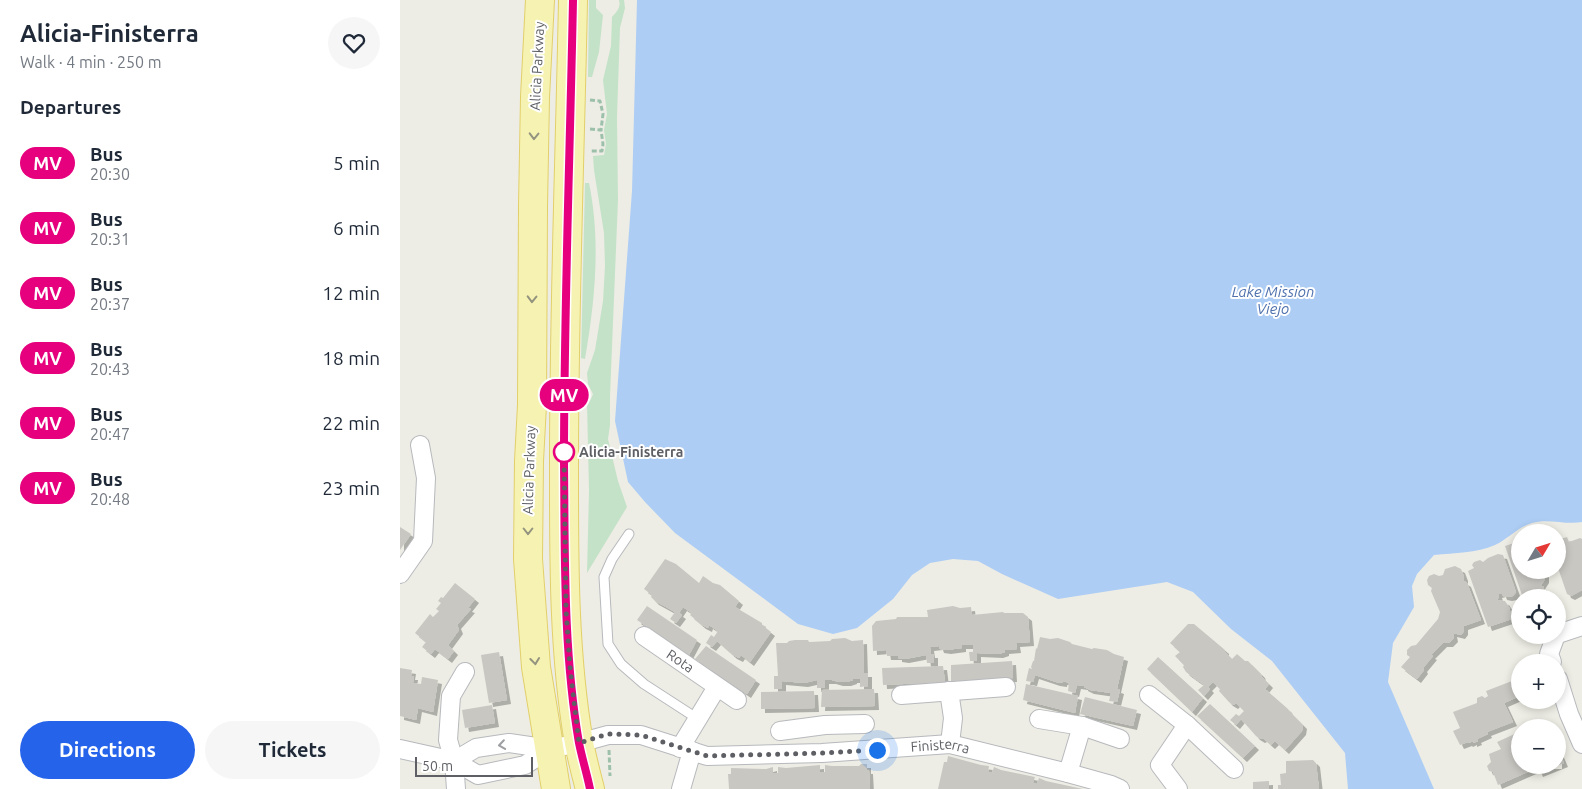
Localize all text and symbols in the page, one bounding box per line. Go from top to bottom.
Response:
button: heart [328,17,380,69]
text: Alicia-Finisterra [20,20,199,47]
street label: Alicia Parkway [527,21,547,111]
text: Walk · 4 min · 250 m [20,53,162,71]
text: Departures [20,96,121,118]
one-way arrow [529,132,540,140]
text: Bus [90,143,123,165]
text: 5 min [333,152,380,174]
text: MV [33,153,62,173]
text: 20:30 [90,165,130,183]
text: Bus [90,208,123,230]
text: 6 min [333,217,380,239]
text: MV [33,218,62,238]
text: 20:31 [90,230,130,248]
text: Bus [90,273,123,295]
text: 12 min [322,282,380,304]
text: MV [33,283,62,303]
water label: Lake Mission Viejo [1232,283,1314,317]
text: 20:37 [90,295,130,313]
one-way arrow [527,295,537,303]
text: Bus [90,338,123,360]
text: 18 min [322,347,380,369]
text: MV [33,348,62,368]
text: 20:43 [90,360,130,378]
line badge: MV [542,379,586,411]
text: MV [550,385,578,405]
text: Bus [90,403,123,425]
text: 22 min [322,412,380,434]
text: MV [33,413,62,433]
text: 20:47 [90,425,130,443]
street label: Alicia Parkway [519,425,539,515]
marker: Alicia-Finisterra [553,441,575,463]
place label: Alicia-Finisterra [579,444,683,460]
text: Bus [90,468,123,490]
text: 23 min [322,477,380,499]
text: MV [33,478,62,498]
text: 20:48 [90,490,130,508]
north arrow [1511,524,1566,579]
map controls [1511,524,1566,774]
one-way arrow [523,528,533,535]
button: locate [1511,589,1566,644]
street label: Rota [664,646,697,676]
button: + [1511,654,1566,709]
one-way arrow [529,657,540,665]
button: − [1511,719,1566,774]
button: Directions [20,721,195,779]
button: Tickets [205,721,380,779]
street label: Finisterra [910,736,971,757]
your location [865,738,890,763]
one-way arrow [498,739,506,749]
scale bar [415,754,532,777]
text: 50 m [422,758,453,774]

